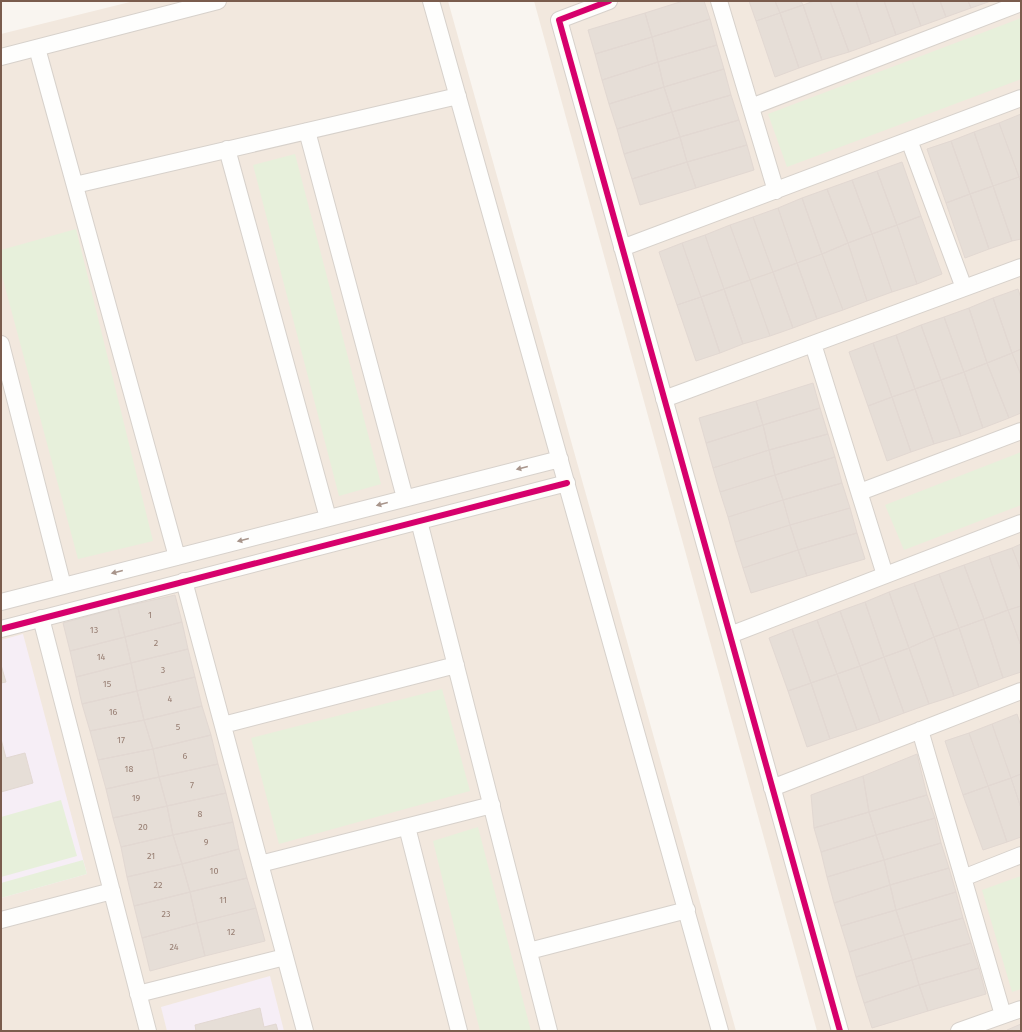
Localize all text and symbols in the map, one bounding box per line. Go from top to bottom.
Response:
one-way arrow [516,466,528,472]
one-way arrow [376,501,388,507]
one-way arrow [237,537,249,543]
one-way arrow [111,570,123,576]
house number: 1 [148,610,152,620]
house number: 13 [90,625,98,635]
house number: 2 [154,638,158,648]
house number: 14 [97,652,106,662]
house number: 3 [161,665,165,675]
house number: 15 [103,679,112,689]
house number: 4 [168,694,173,704]
house number: 16 [109,707,118,717]
house number: 5 [176,722,181,732]
house number: 17 [117,735,125,745]
house number: 6 [183,751,188,761]
house number: 18 [125,764,133,774]
house number: 7 [190,780,194,790]
house number: 19 [132,793,141,803]
house number: 8 [198,809,203,819]
house number: 20 [138,822,148,832]
house number: 9 [204,837,209,847]
house number: 21 [147,851,155,861]
house number: 10 [210,866,218,876]
house number: 22 [154,880,162,890]
house number: 11 [219,895,227,905]
house number: 23 [162,909,170,919]
house number: 12 [227,927,235,937]
house number: 24 [169,942,179,952]

